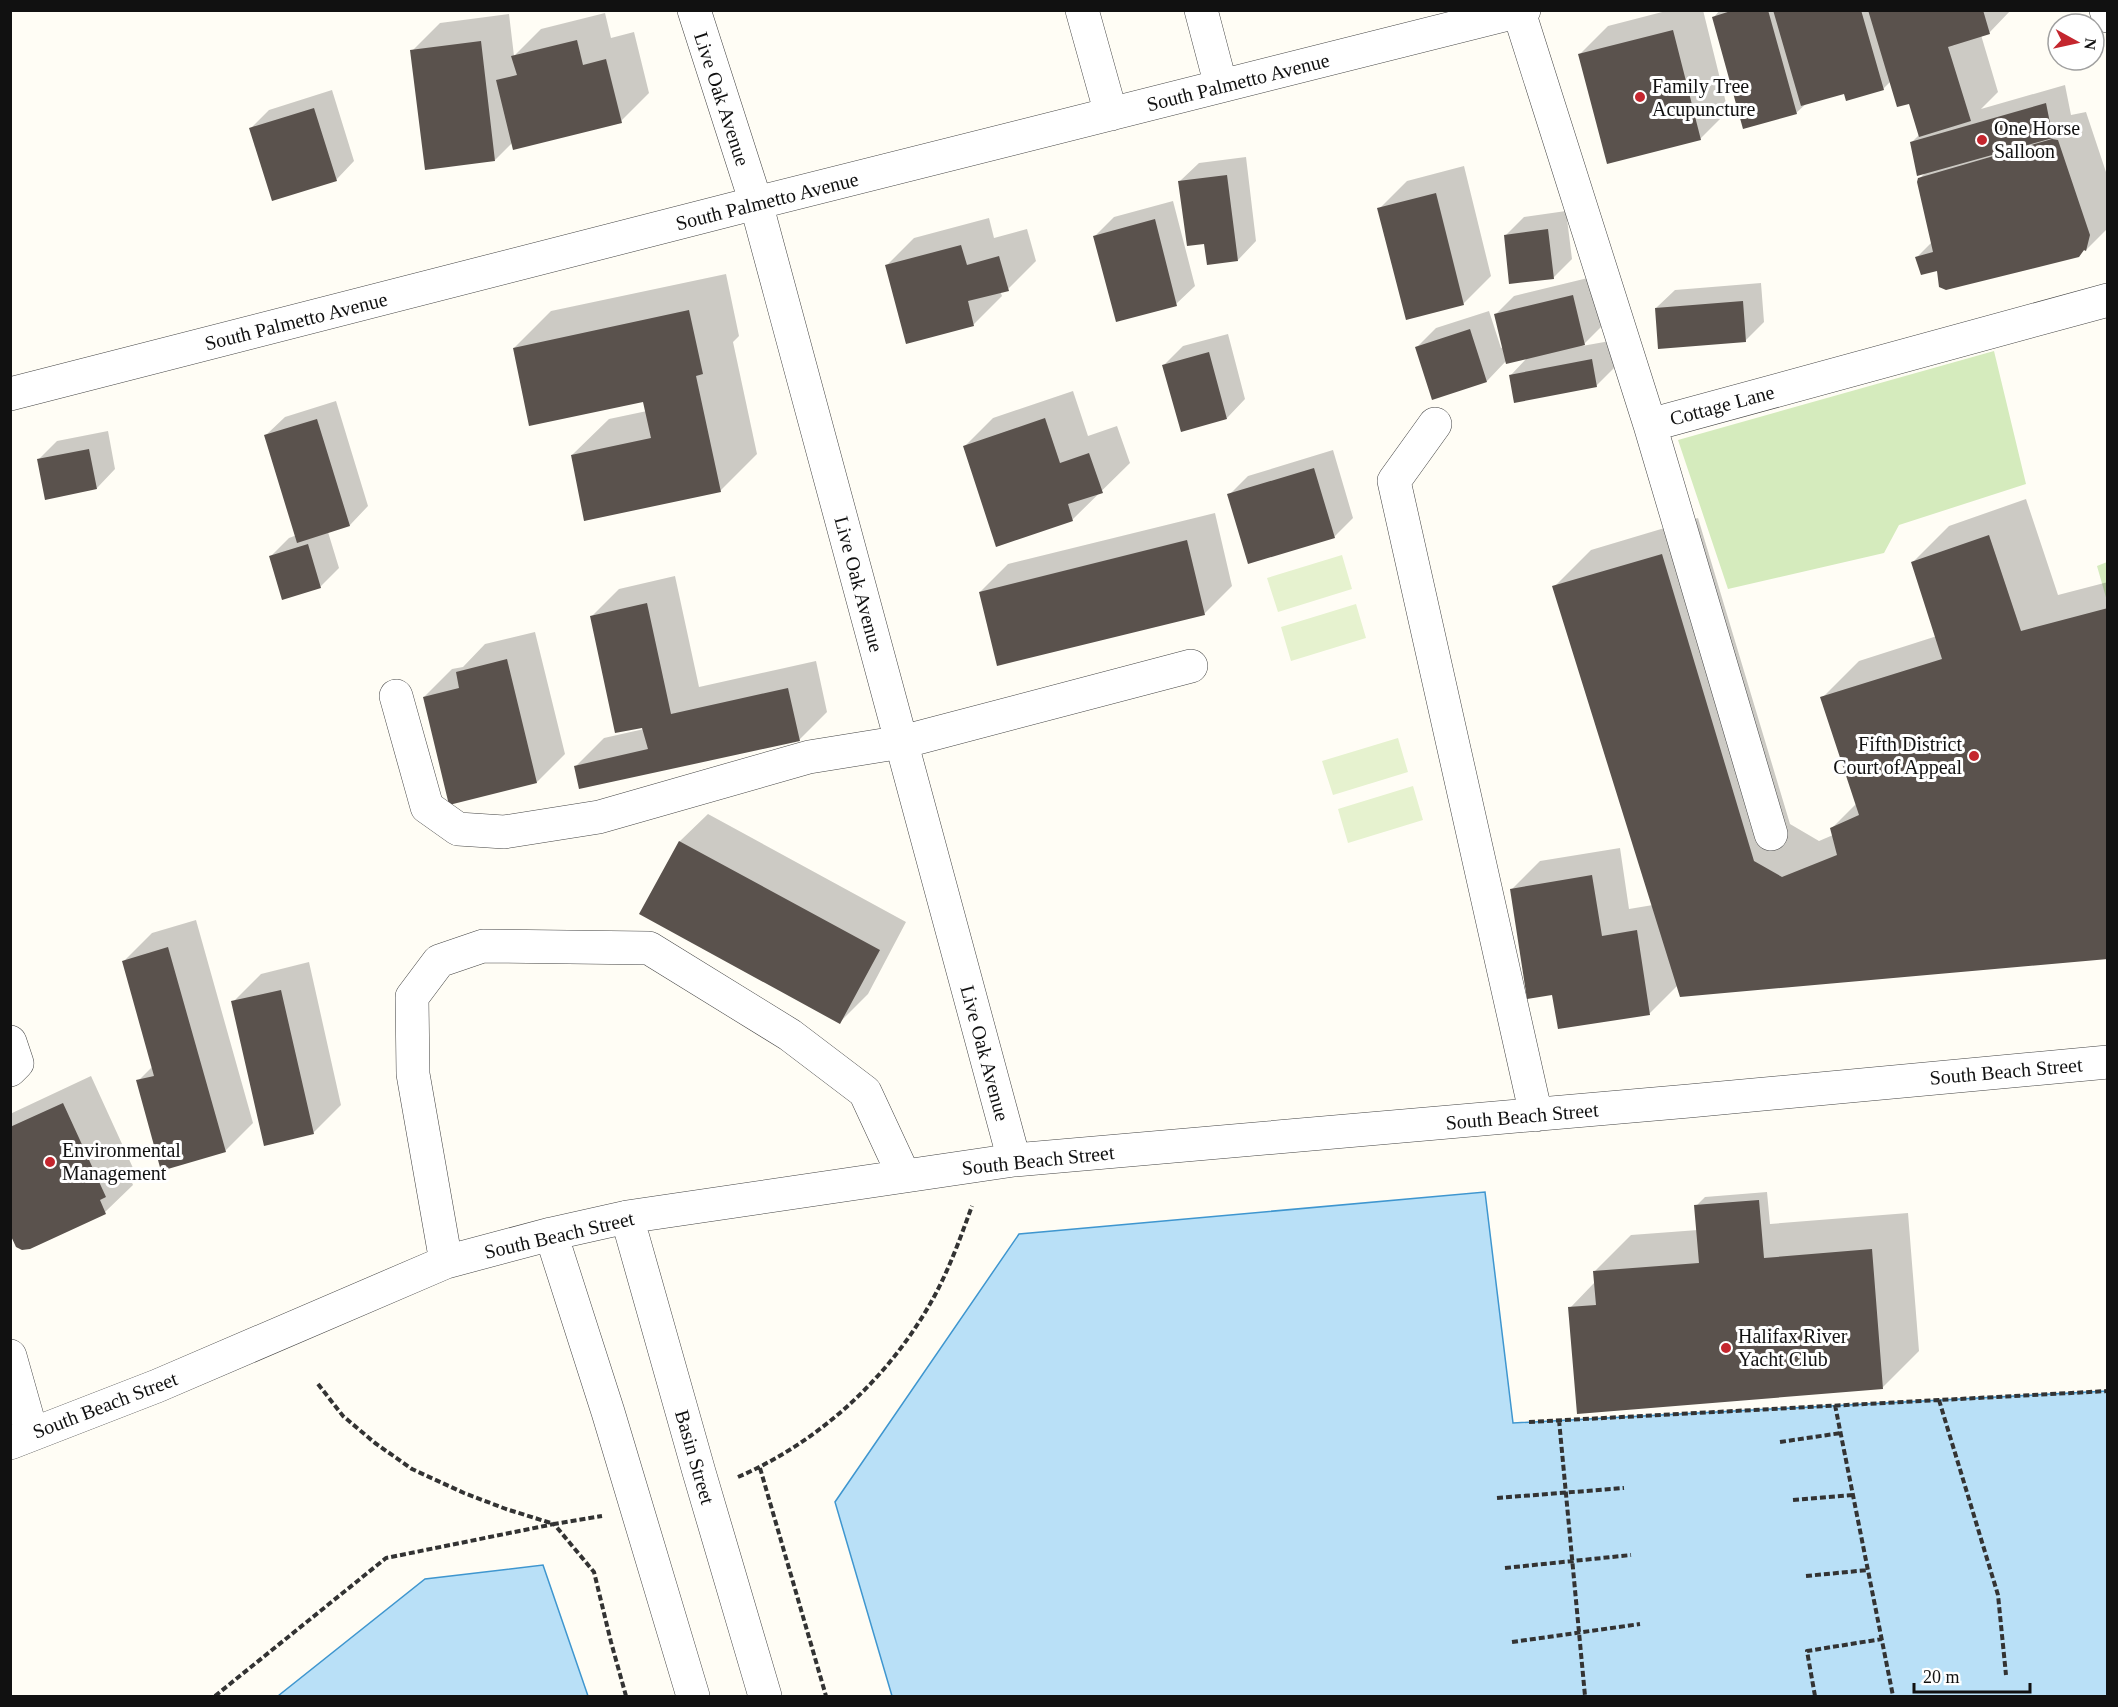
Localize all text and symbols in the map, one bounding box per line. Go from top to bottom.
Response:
north arrow [2046,12,2106,72]
street label: Live Oak Avenue [690,29,754,169]
text: N [2081,37,2100,51]
street label: South Palmetto Avenue [1144,49,1332,115]
place label: Family Tree Acupuncture [1652,75,1755,121]
marker: Family Tree Acupuncture [1633,90,1647,104]
place label: One Horse Salloon [1994,117,2080,162]
marker: One Horse Salloon [1975,133,1989,147]
street label: South Palmetto Avenue [673,168,861,234]
street label: South Palmetto Avenue [202,288,390,354]
street label: Cottage Lane [1667,380,1777,430]
street label: Live Oak Avenue [830,514,888,654]
place label: Fifth District Court of Appeal [1833,733,1962,779]
marker: Fifth District Court of Appeal [1967,749,1981,763]
street label: Live Oak Avenue [956,983,1014,1123]
street label: South Beach Street [1929,1053,2084,1089]
street label: South Beach Street [1445,1098,1600,1134]
place label: Environmental Management [62,1139,181,1185]
street label: South Beach Street [961,1141,1116,1179]
marker: Environmental Management [43,1155,57,1169]
street label: South Beach Street [482,1207,637,1263]
place label: Halifax River Yacht Club [1738,1325,1848,1370]
marker: Halifax River Yacht Club [1719,1341,1733,1355]
street label: South Beach Street [29,1367,181,1443]
street label: Basin Street [671,1407,719,1507]
scale bar [1914,1656,2030,1694]
text: 20 m [1923,1667,1960,1687]

